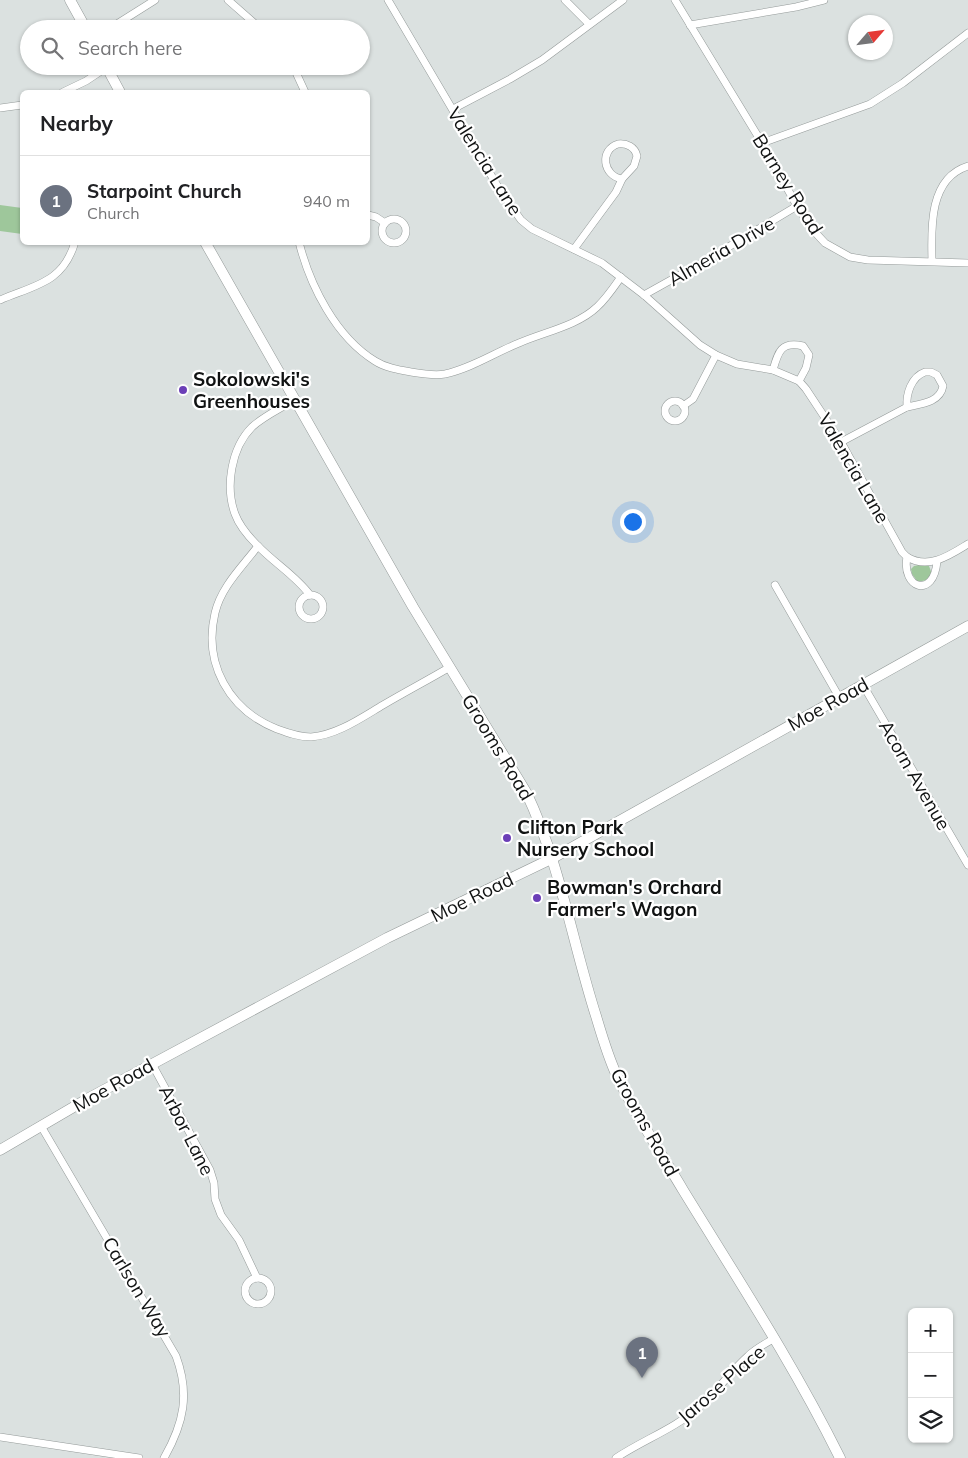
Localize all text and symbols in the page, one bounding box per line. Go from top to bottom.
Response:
north arrow [848,15,893,60]
search box [20,20,370,75]
icon: search [38,34,66,62]
text: Search here [78,36,182,60]
street label: Valencia Lane [442,102,528,220]
text: Nearby [40,110,113,136]
street label: Barney Road [748,129,828,239]
text: Starpoint Church [87,179,242,203]
text: 1 [51,191,61,211]
text: 940 m [303,191,350,211]
text: Church [87,203,140,223]
street label: Almeria Drive [663,211,779,291]
place label: Sokolowski's Greenhouses [193,367,310,413]
marker: Sokolowski's Greenhouses [177,384,189,396]
street label: Valencia Lane [813,409,895,527]
your location [620,509,646,535]
street label: Moe Road [783,672,873,736]
street label: Grooms Road [457,689,539,805]
street label: Acorn Avenue [874,716,956,834]
place label: Clifton Park Nursery School [517,815,654,861]
marker: Clifton Park Nursery School [501,832,513,844]
street label: Moe Road [427,867,517,927]
place label: Bowman's Orchard Farmer's Wagon [547,875,722,921]
marker: Bowman's Orchard Farmer's Wagon [531,892,543,904]
street label: Moe Road [68,1053,158,1117]
street label: Grooms Road [605,1064,685,1180]
street label: Arbor Lane [154,1081,220,1179]
street label: Carlson Way [98,1232,176,1342]
map controls [908,1308,953,1443]
button: + [908,1308,953,1353]
pin: 1 [626,1337,658,1378]
street label: Jarose Place [672,1340,770,1428]
button: − [908,1353,953,1398]
button: layers [908,1398,953,1443]

